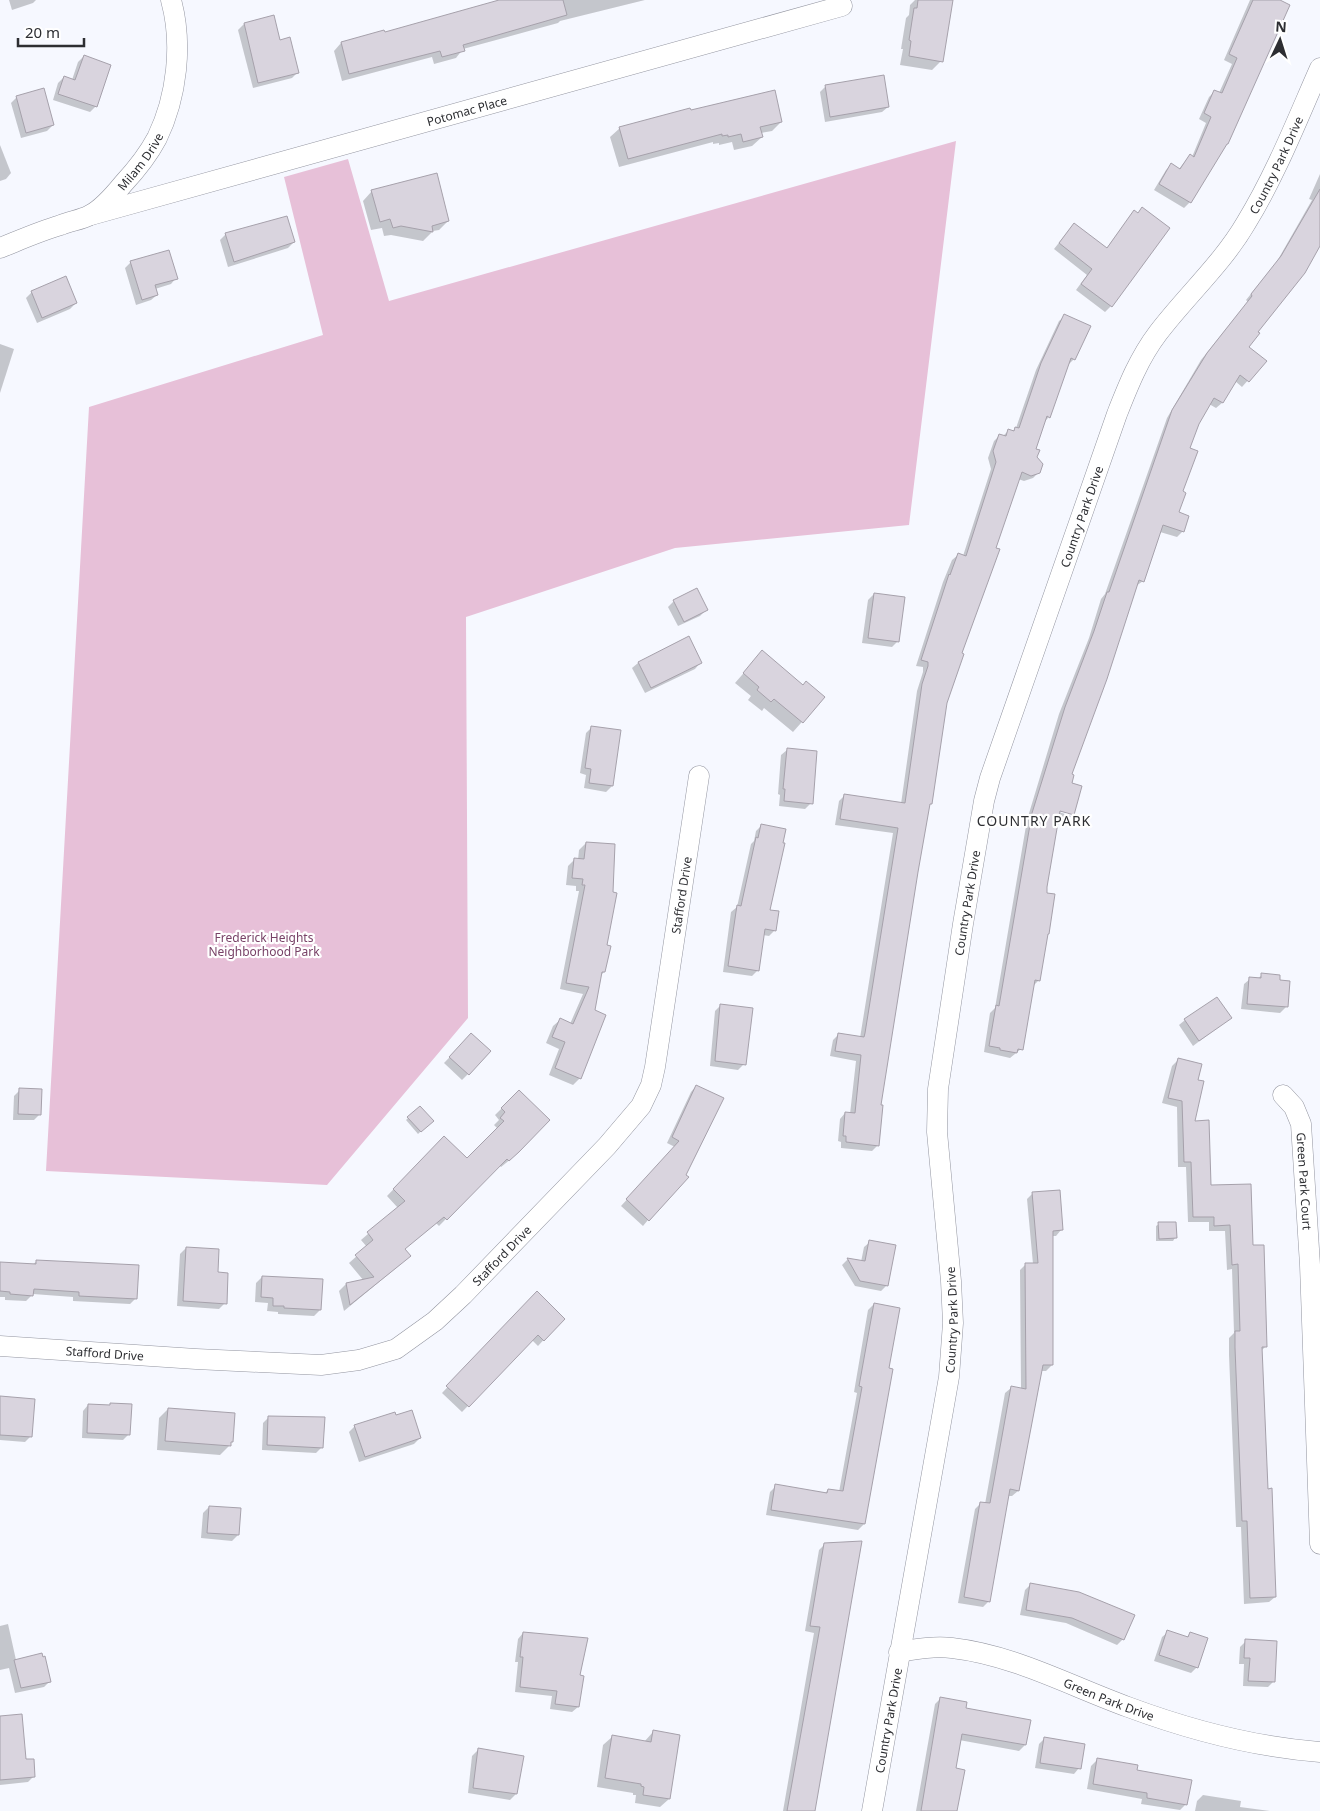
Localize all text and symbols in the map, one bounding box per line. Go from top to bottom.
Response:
scale bar [18,15,84,47]
north arrow [1255,15,1305,65]
text: N [1275,17,1287,36]
text: 20 m [25,22,60,42]
street label: Potomac Place [425,91,509,130]
street label: Country Park Drive [1245,113,1307,217]
street label: Milam Drive [113,130,167,194]
street label: Country Park Drive [1056,463,1107,570]
district label: COUNTRY PARK [977,811,1091,830]
street label: Country Park Drive [950,849,984,957]
street label: Stafford Drive [667,855,695,935]
park label: Frederick Heights Neighborhood Park [208,929,320,960]
street label: Green Park Court [1293,1132,1316,1231]
street label: Stafford Drive [468,1221,535,1289]
street label: Country Park Drive [941,1266,962,1374]
street label: Stafford Drive [65,1342,145,1364]
street label: Country Park Drive [870,1666,906,1774]
street label: Green Park Drive [1061,1674,1157,1724]

